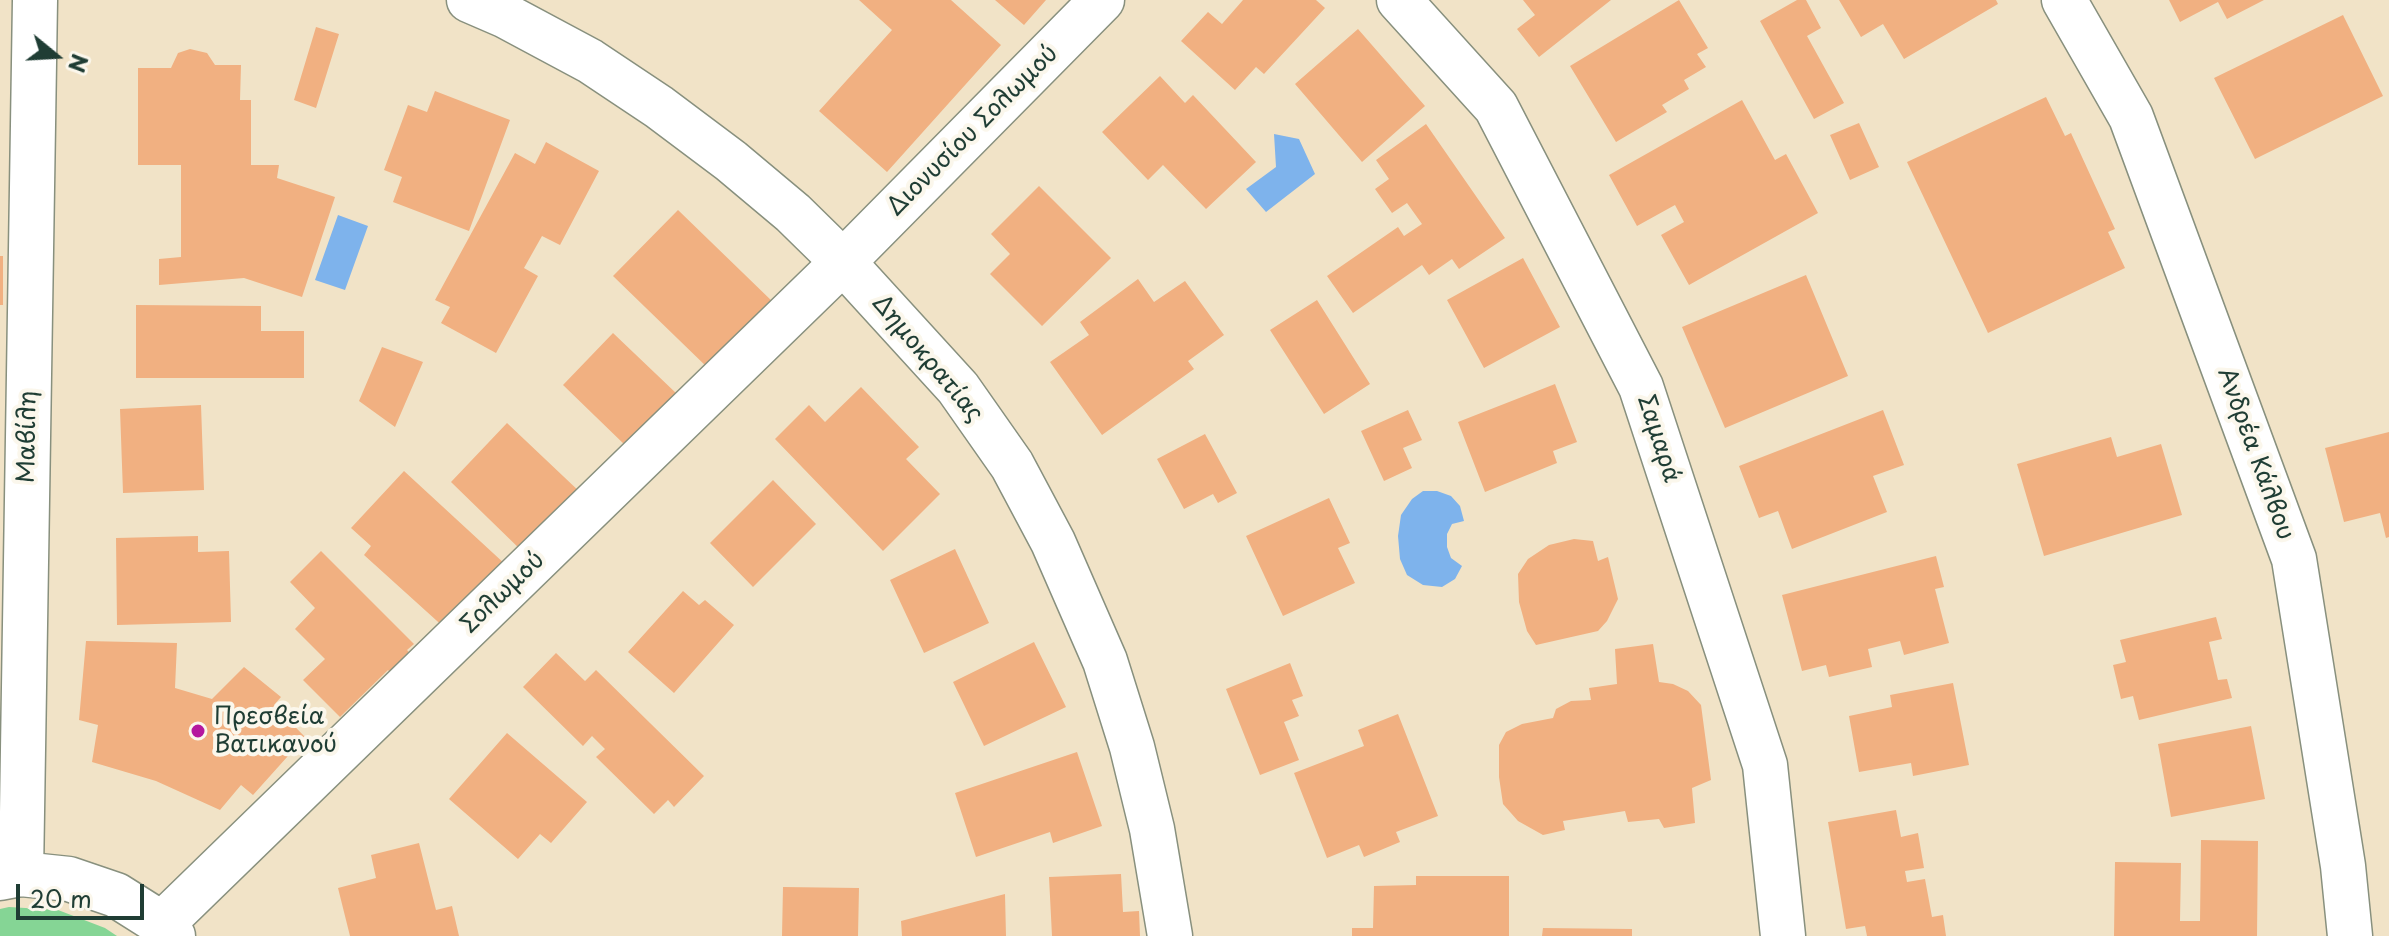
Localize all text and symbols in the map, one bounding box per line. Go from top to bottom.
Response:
north arrow [16,16,96,96]
street label: Διονυσίου Σολωμού [882,40,1064,222]
text: N [61,50,98,77]
street label: Δημοκρατίας [865,290,989,428]
street label: Ανδρέα Κάλβου [2211,364,2299,544]
street label: Μαβίλη [13,391,43,483]
street label: Σαμαρά [1630,392,1686,486]
street label: Σολωμού [455,546,551,640]
place label: Πρεσβεία Βατικανού [214,703,337,759]
marker: Πρεσβεία Βατικανού [189,722,207,740]
scale bar [20,868,148,918]
text: 20 m [30,880,92,916]

